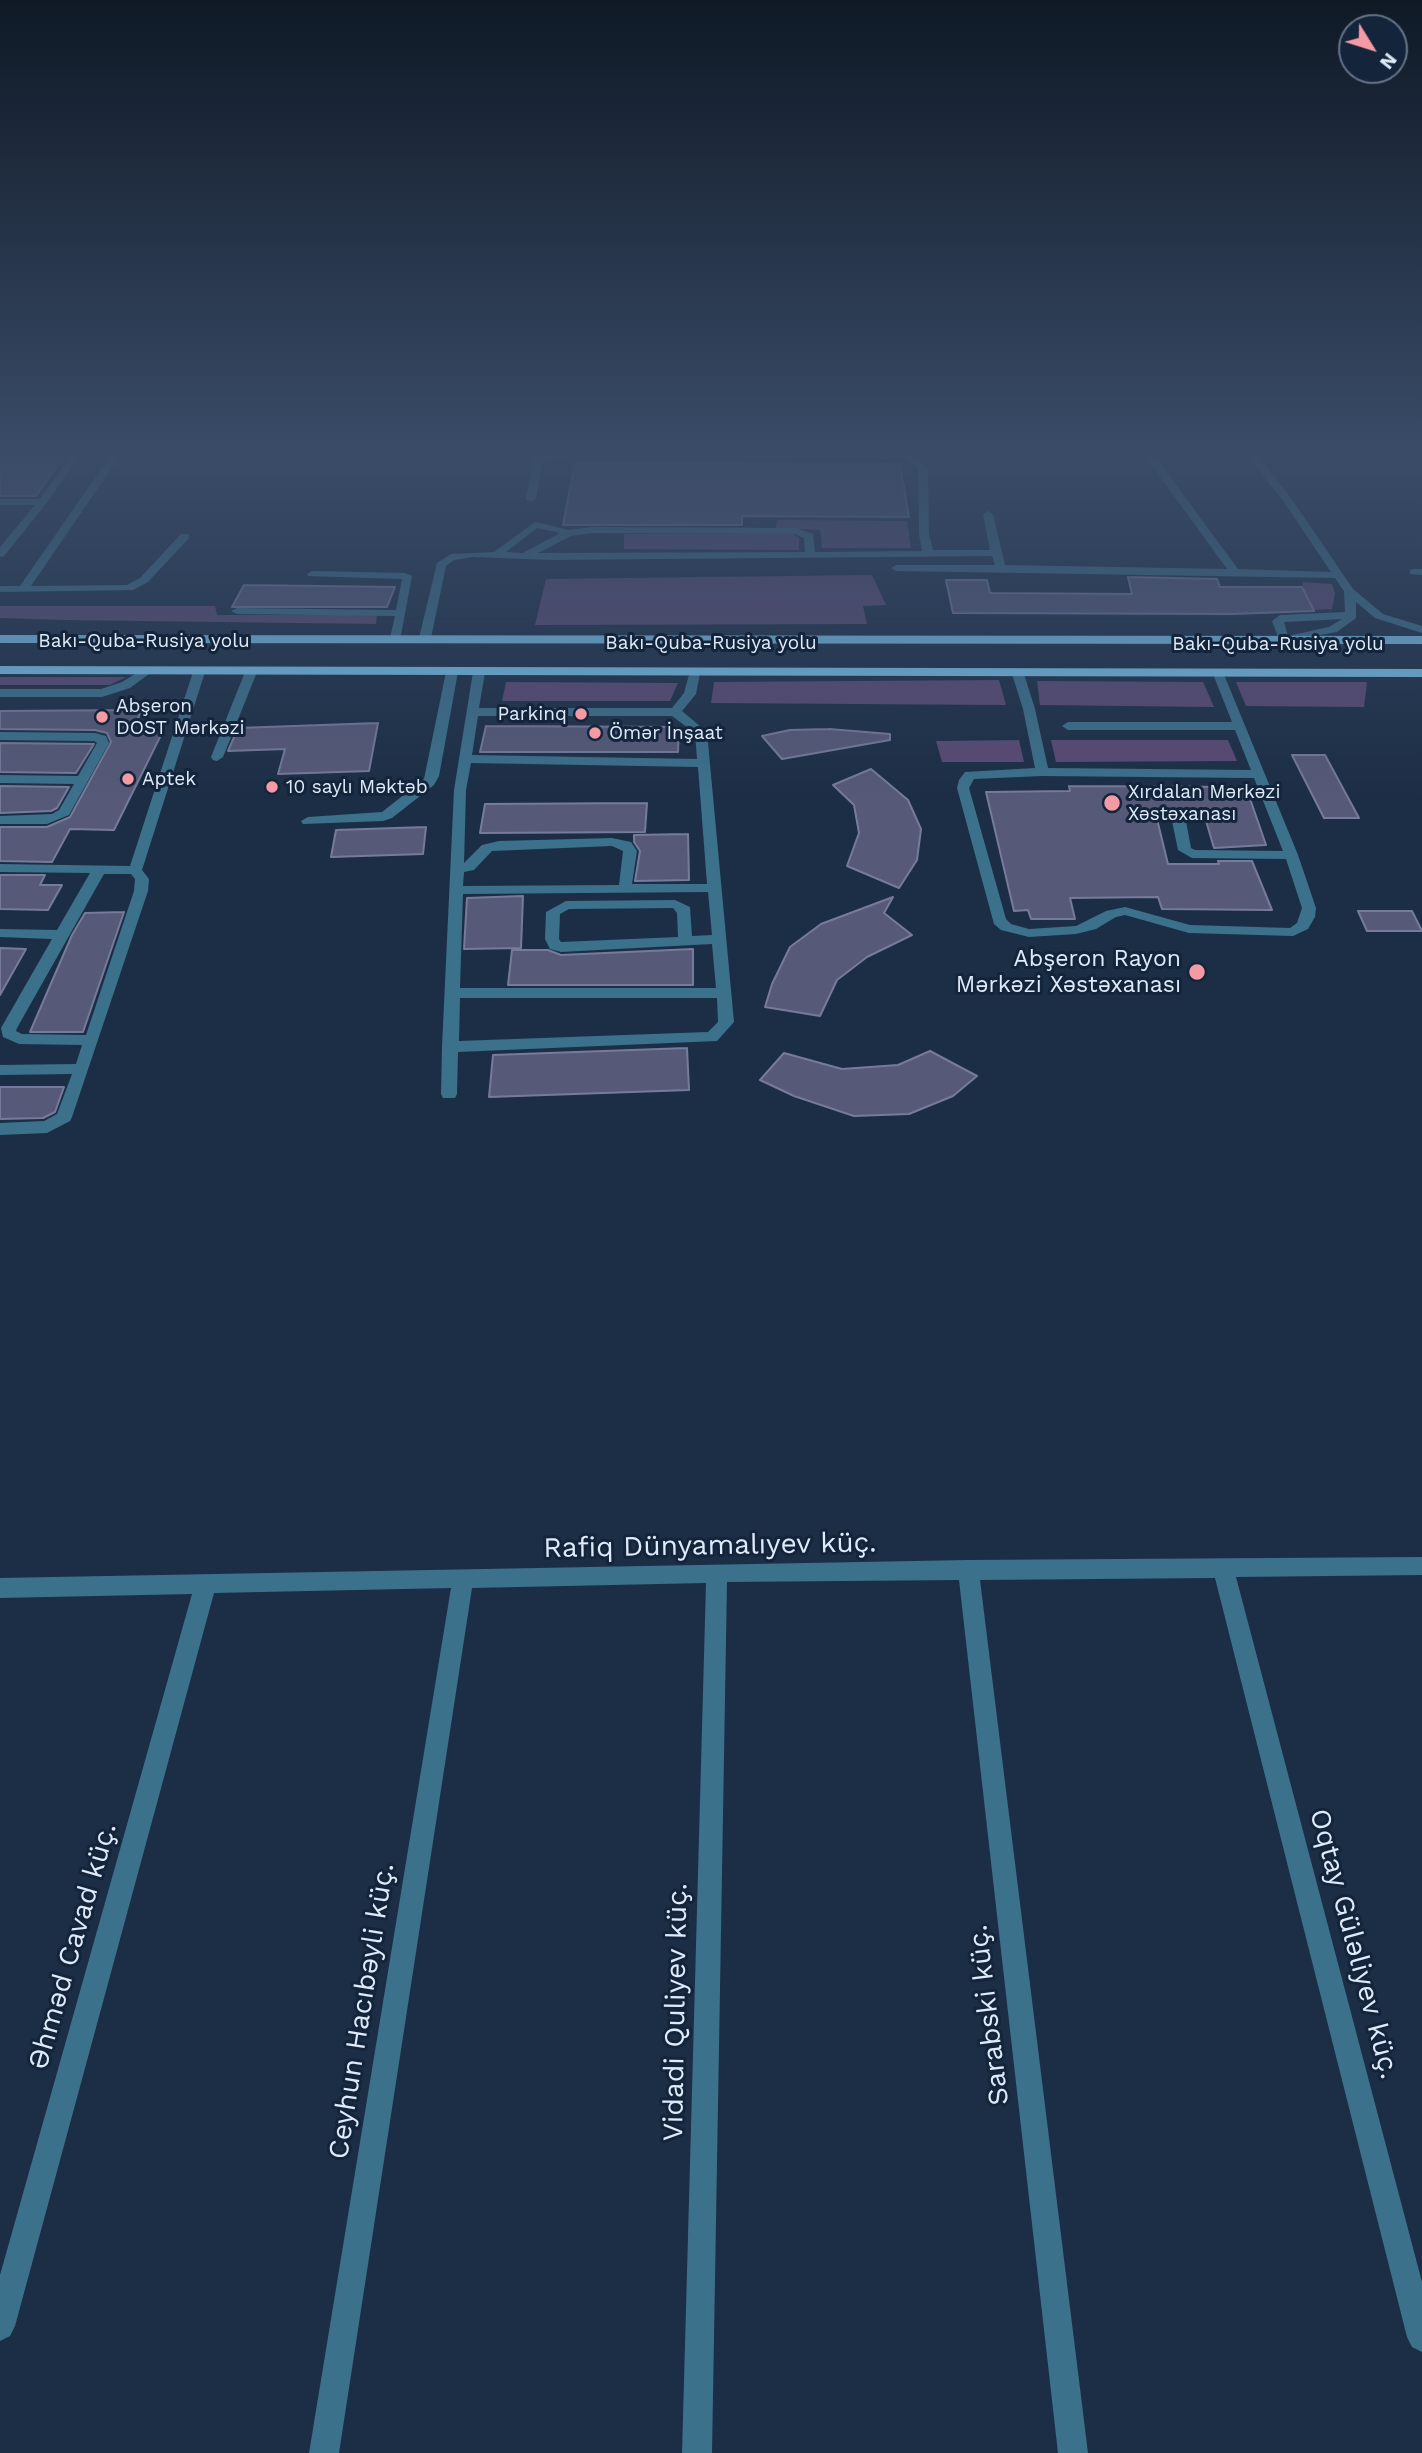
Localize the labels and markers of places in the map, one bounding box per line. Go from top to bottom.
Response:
place label: Abşeron DOST Mərkəzi [116,695,245,739]
place label: Parkinq [497,703,567,725]
marker: Parkinq [573,706,589,722]
marker: Abşeron DOST Mərkəzi [94,709,110,725]
place label: Ömər İnşaat [609,722,723,744]
marker: Ömər İnşaat [587,725,603,741]
place label: Aptek [142,768,196,790]
marker: Aptek [120,771,136,787]
place label: 10 saylı Məktəb [286,776,428,798]
marker: 10 saylı Məktəb [264,779,280,795]
place label: Xırdalan Mərkəzi Xəstəxanası [1128,781,1280,825]
marker: Xırdalan Mərkəzi Xəstəxanası [1102,793,1122,813]
place label: Abşeron Rayon Mərkəzi Xəstəxanası [956,945,1181,999]
marker: Abşeron Rayon Mərkəzi Xəstəxanası [1187,962,1207,982]

